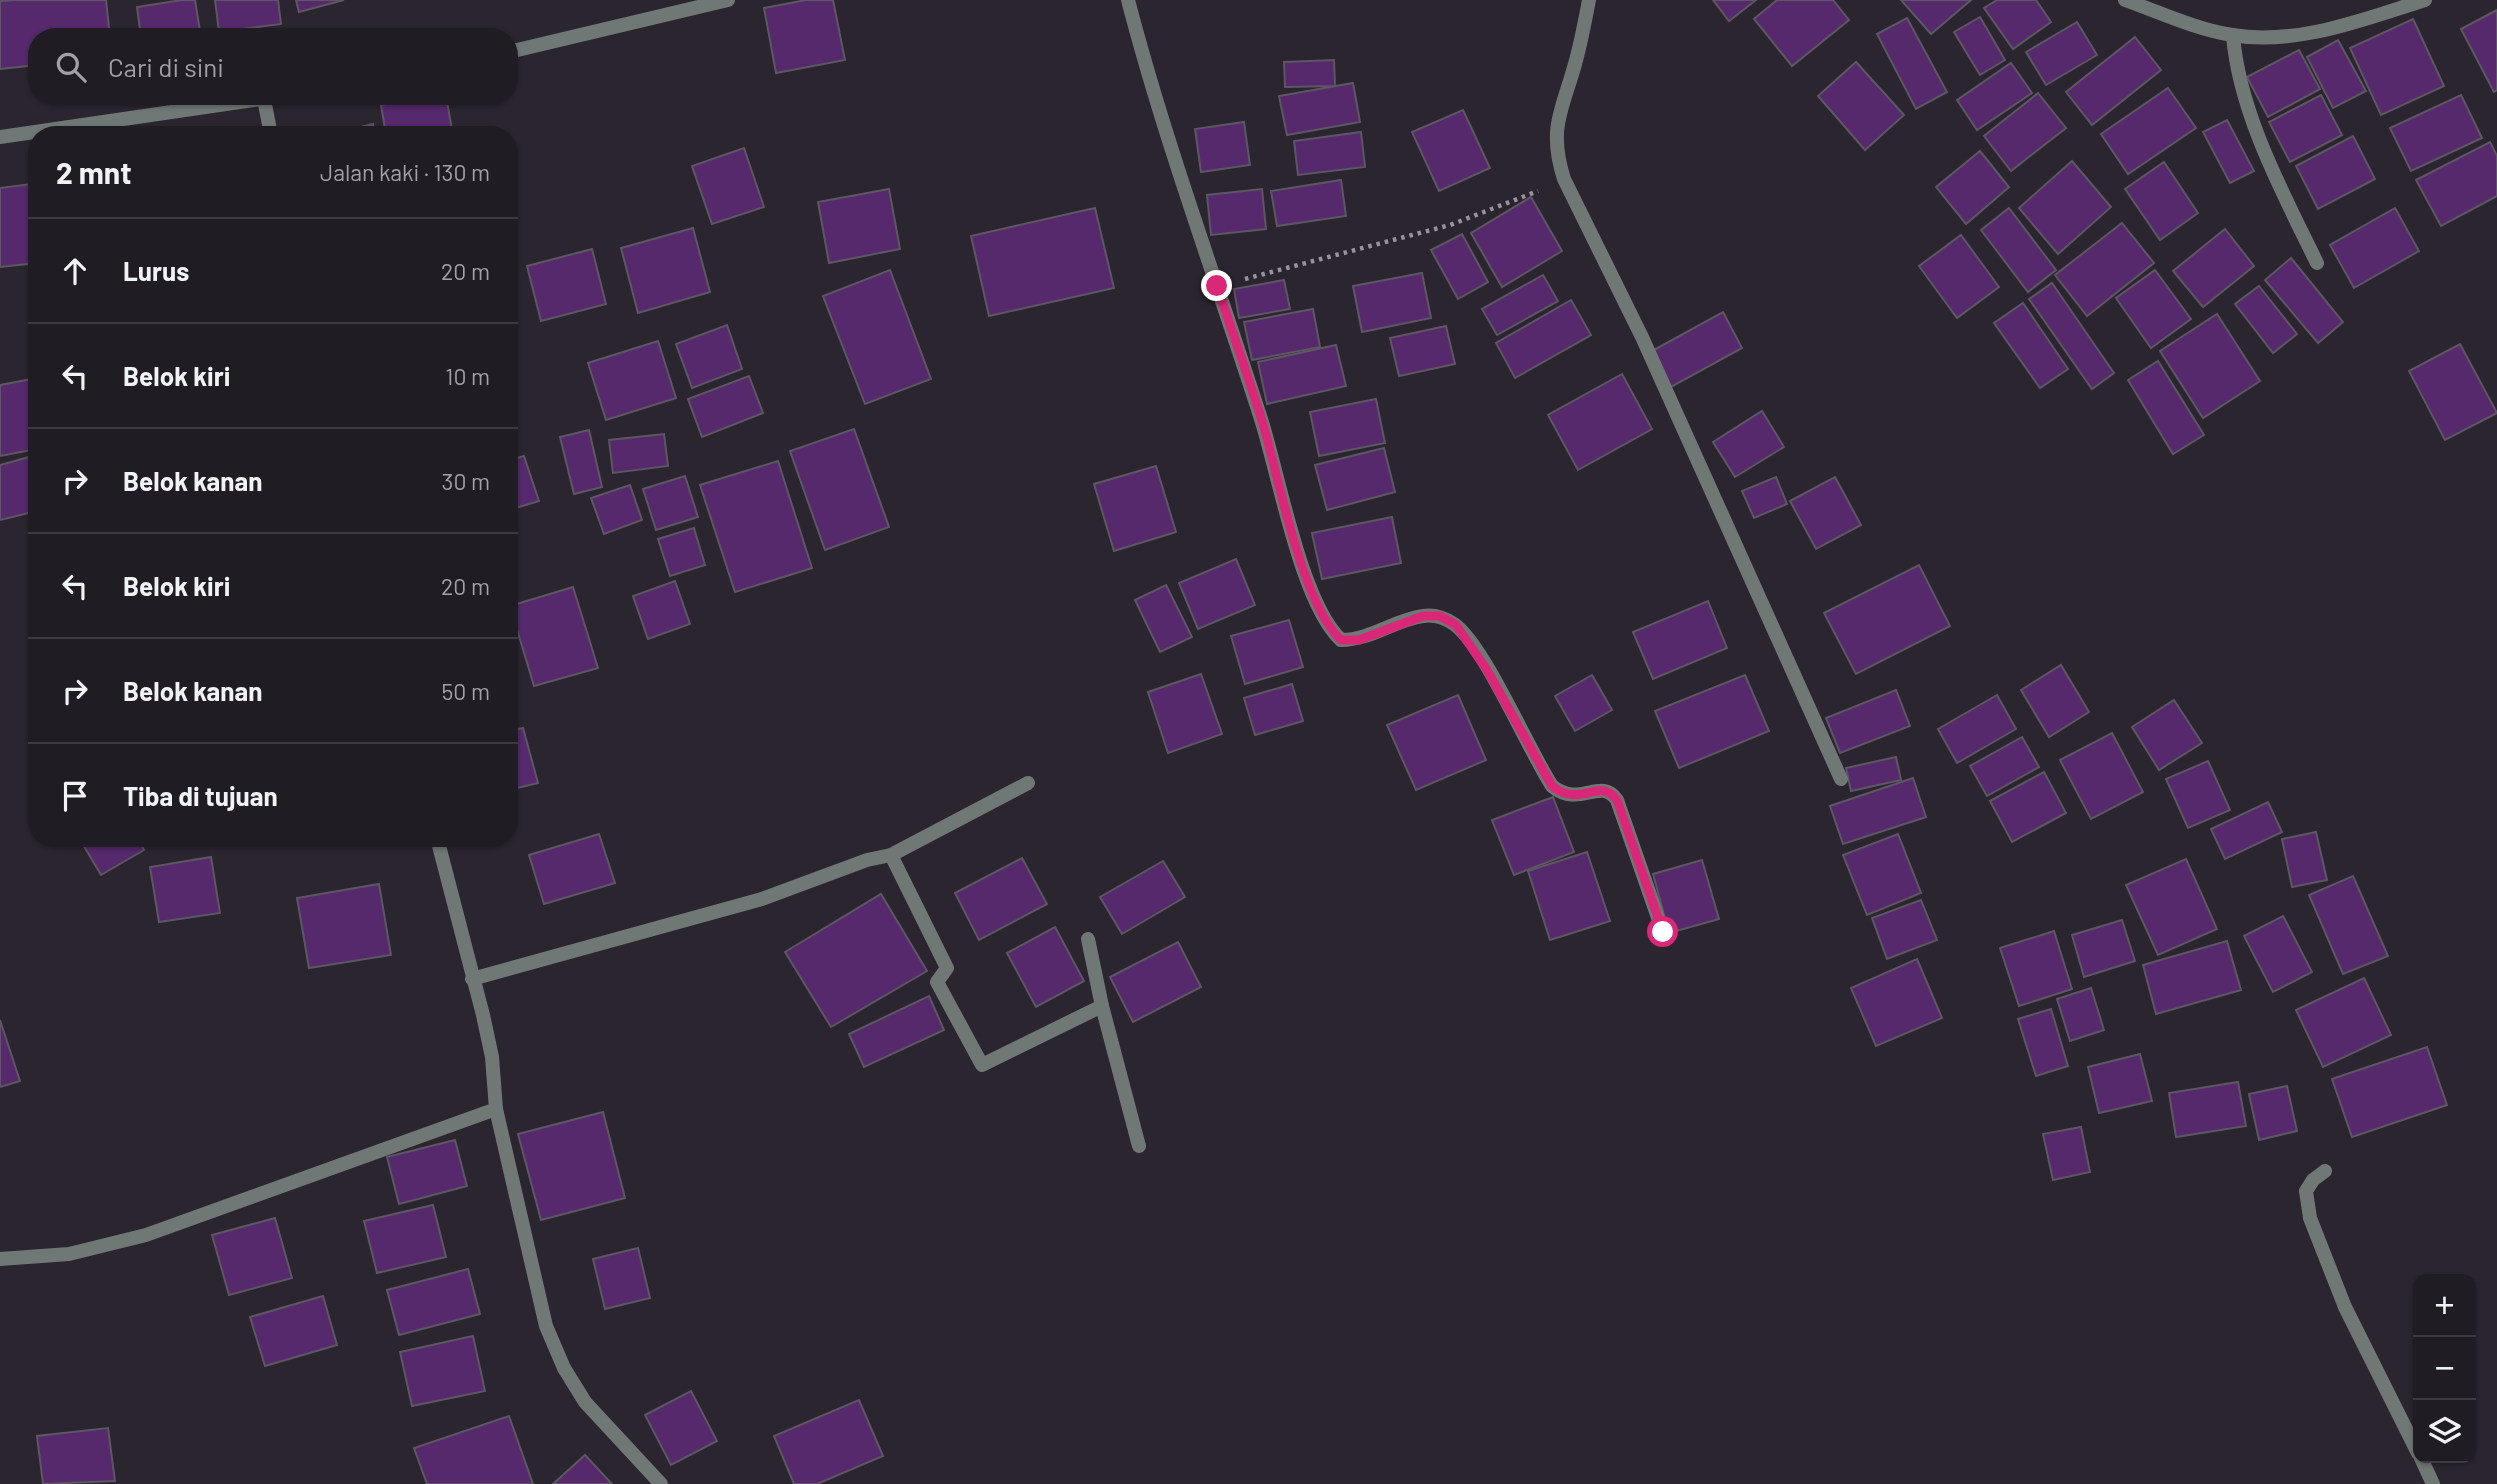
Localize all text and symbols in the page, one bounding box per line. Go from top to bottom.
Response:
search box [28,28,518,105]
icon: search [52,48,90,86]
text: Cari di sini [108,51,224,82]
text: 2 mnt [56,154,132,190]
text: Jalan kaki · 130 m [320,158,490,186]
icon: ahead [56,252,94,290]
text: Lurus [123,255,189,286]
text: 20 m [441,257,490,285]
route end [1201,270,1232,301]
icon: left [56,357,94,395]
text: Belok kiri [123,360,230,391]
text: 10 m [445,362,490,390]
icon: right [56,462,94,500]
text: Belok kanan [123,465,262,496]
text: 30 m [442,467,490,495]
icon: left [56,567,94,605]
text: Belok kiri [123,570,230,601]
text: 20 m [441,572,490,600]
icon: right [56,672,94,710]
text: Belok kanan [123,675,262,706]
text: 50 m [442,677,490,705]
icon: arrive [56,777,94,815]
text: Tiba di tujuan [123,780,278,811]
route start [1647,916,1678,947]
map controls [2413,1274,2476,1463]
button: + [2413,1274,2476,1337]
button: − [2413,1337,2476,1400]
button: layers [2413,1400,2476,1463]

